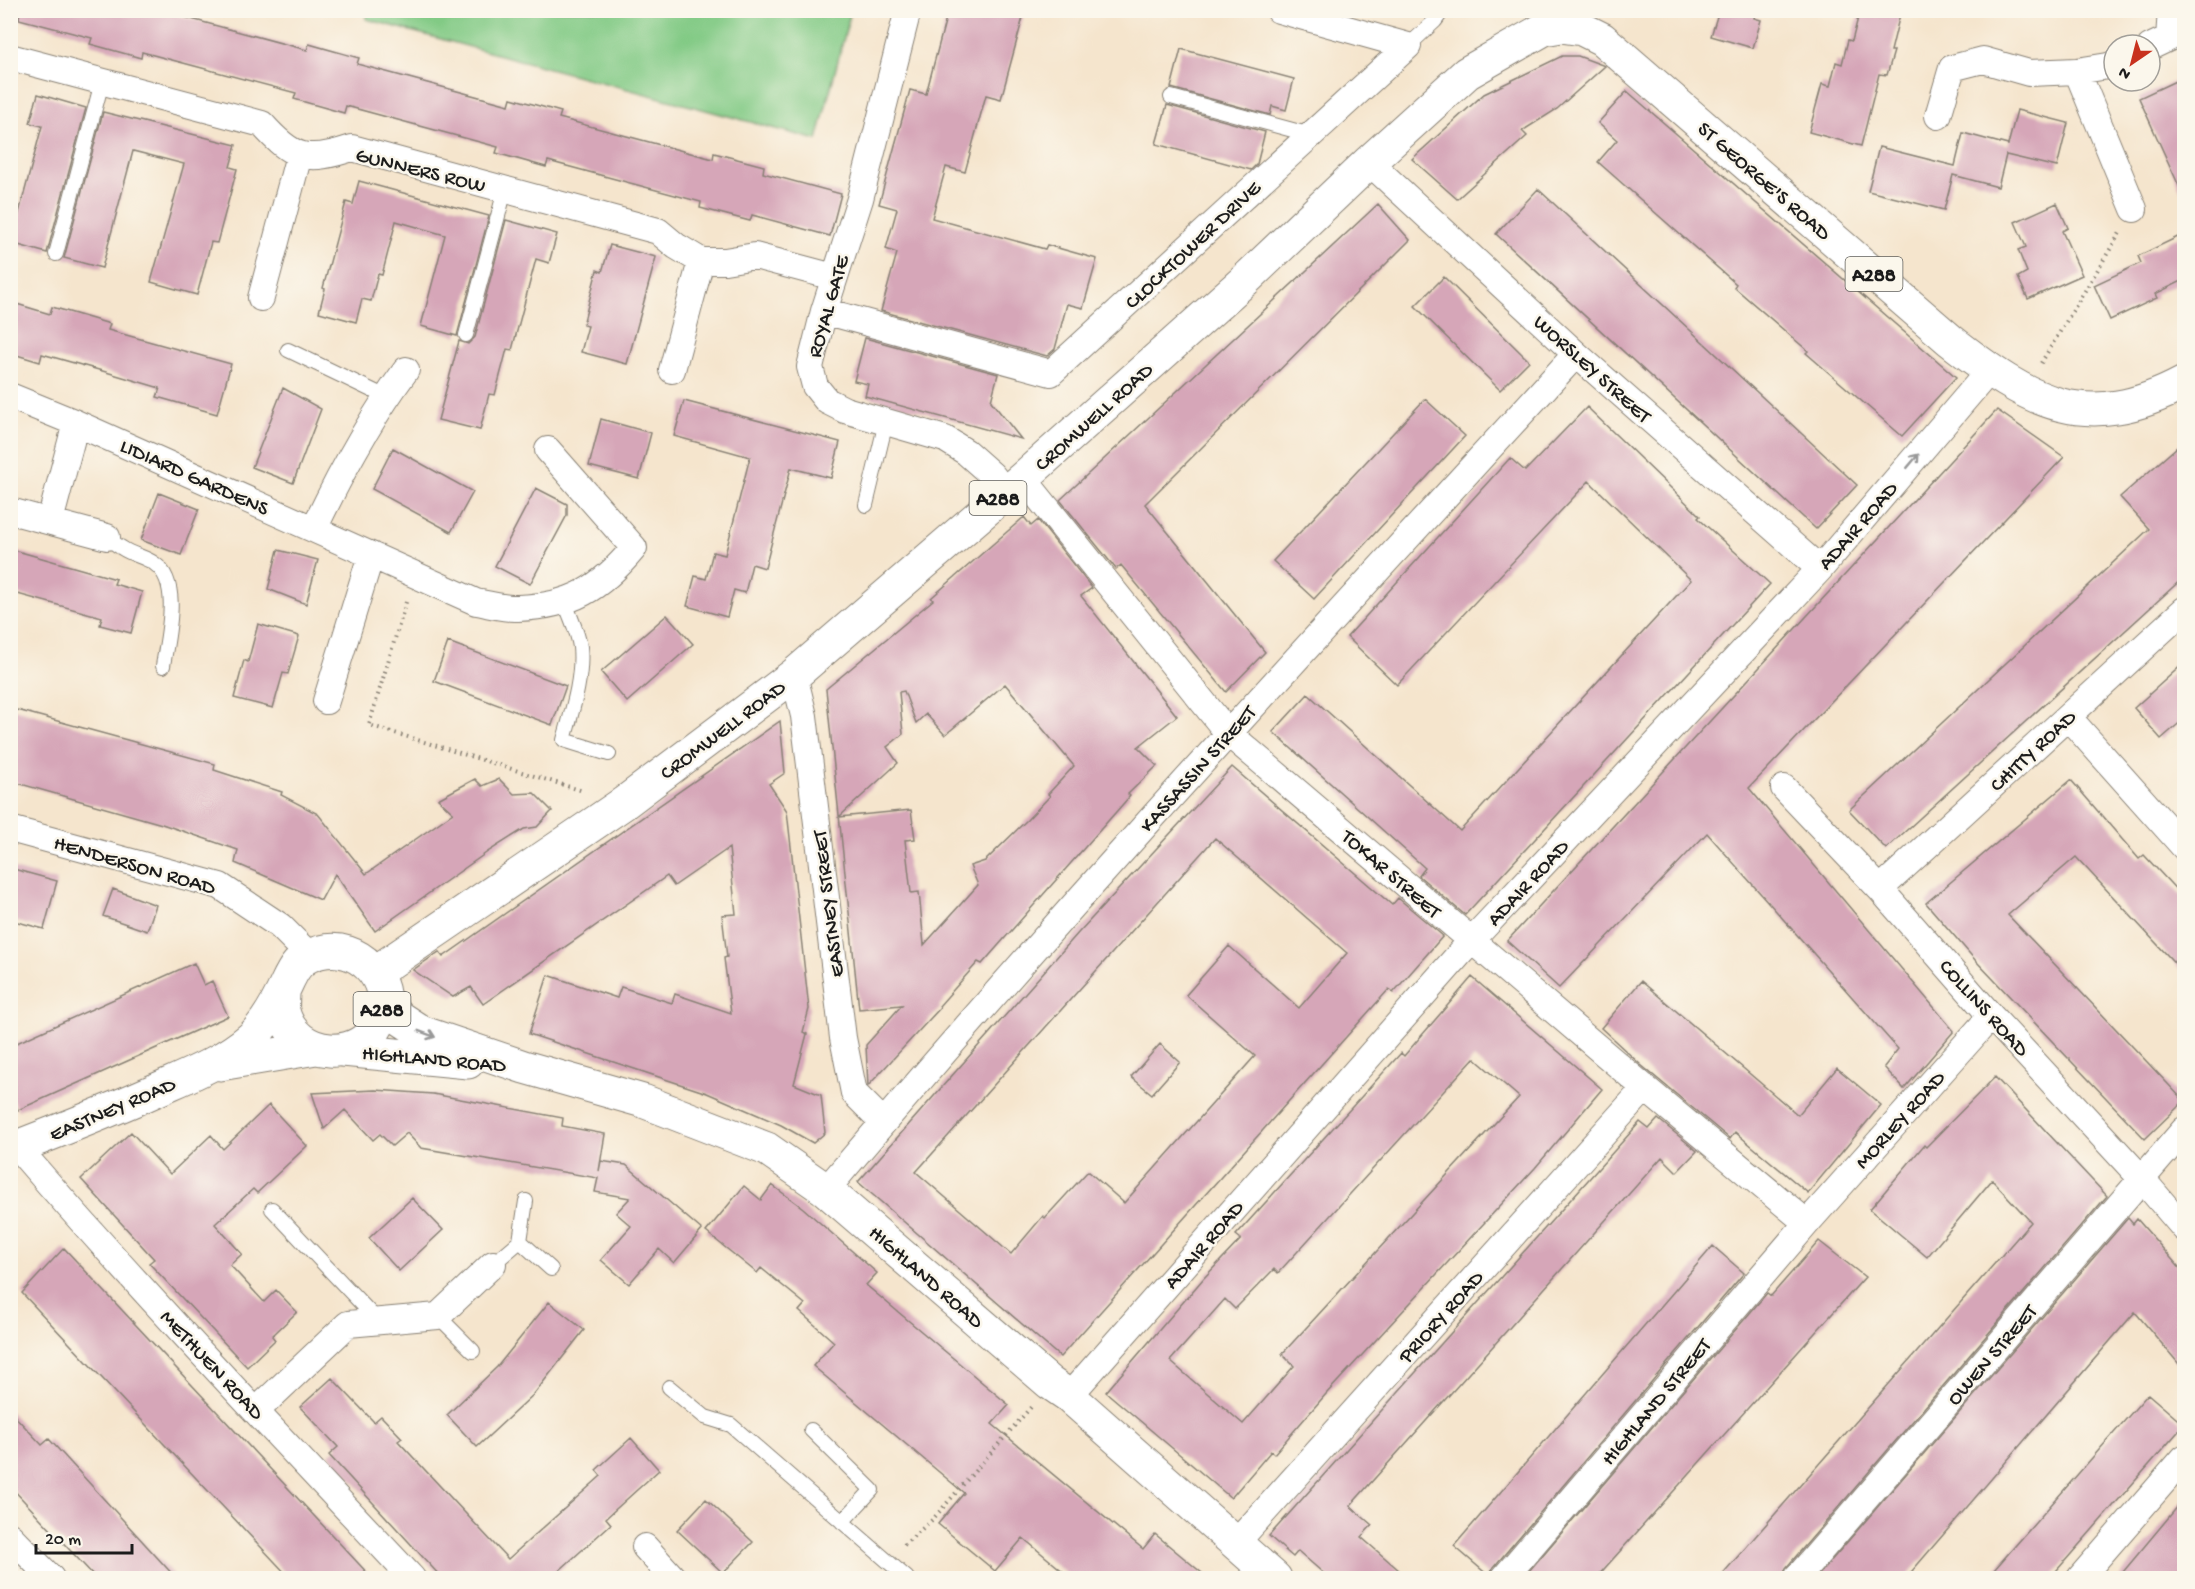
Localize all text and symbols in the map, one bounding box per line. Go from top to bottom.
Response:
north arrow [2102,33,2162,93]
text: N [2115,61,2135,83]
street label: ST GEORGE'S ROAD [1691,118,1835,248]
street label: GUNNERS ROW [353,144,488,201]
street label: CLOCKTOWER DRIVE [1121,177,1268,316]
street label: ROYAL GATE [804,252,857,361]
road number: A288 [1846,257,1902,291]
street label: WORSLEY STREET [1527,311,1655,431]
street label: CROMWELL ROAD [1031,359,1160,478]
street label: LIDIARD GARDENS [115,435,272,523]
one-way arrow [1906,453,1919,469]
street label: ADAIR ROAD [1814,478,1905,577]
road number: A288 [970,481,1026,515]
street label: CROMWELL ROAD [656,676,792,787]
street label: KASSASSIN STREET [1136,701,1264,839]
street label: CHITTY ROAD [1986,706,2083,799]
street label: TOKAR STREET [1334,825,1445,926]
street label: EASTNEY STREET [809,828,852,978]
street label: HENDERSON ROAD [50,832,218,903]
street label: ADAIR ROAD [1483,836,1576,933]
street label: COLLINS ROAD [1932,955,2033,1063]
road number: A288 [354,992,410,1026]
one-way arrow [418,1029,436,1040]
street label: HIGHLAND ROAD [361,1043,507,1080]
street label: MORLEY ROAD [1851,1067,1952,1176]
street label: EASTNEY ROAD [47,1073,180,1149]
street label: ADAIR ROAD [1160,1197,1251,1296]
street label: HIGHLAND ROAD [862,1222,988,1336]
street label: PRIORY ROAD [1394,1267,1491,1370]
street label: OWEN STREET [1943,1300,2045,1412]
street label: METHUEN ROAD [153,1306,268,1427]
street label: HIGHLAND STREET [1597,1334,1719,1472]
scale bar [36,1517,132,1555]
text: 20 m [45,1530,81,1551]

